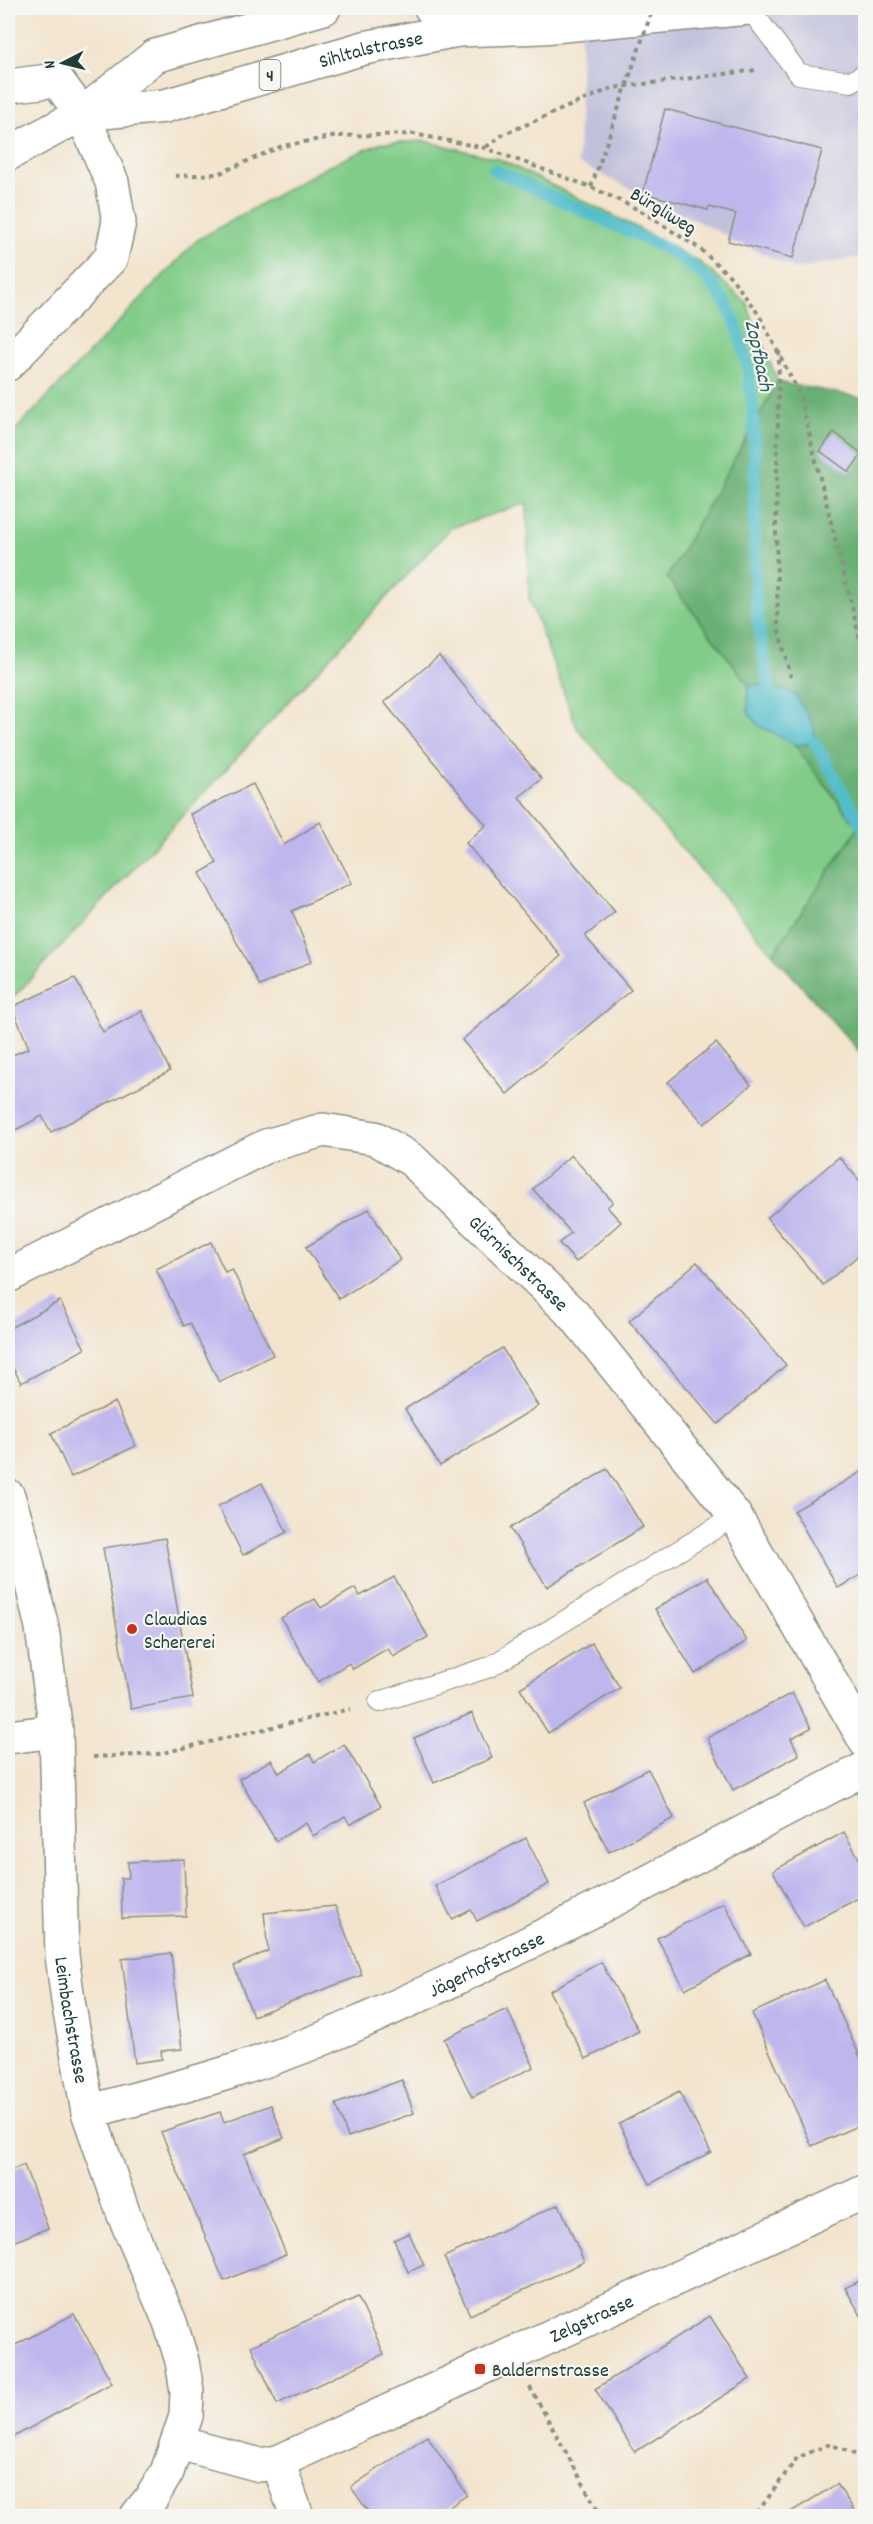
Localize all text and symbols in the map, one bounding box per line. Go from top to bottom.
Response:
street label: Sihltalstrasse [316,26,426,77]
north arrow [33,33,93,93]
text: N [39,59,62,70]
road number: 4 [260,60,280,90]
street label: Bürgliweg [624,182,701,243]
water label: Zopfbach [735,317,780,396]
street label: Glärnischstrasse [461,1210,573,1320]
place label: Claudias Schererei [144,1607,215,1658]
marker: Claudias Schererei [125,1622,139,1636]
street label: Jägerhofstrasse [425,1926,550,2006]
street label: Leimbachstrasse [45,1955,94,2086]
street label: Zelgstrasse [546,2289,639,2352]
place label: Baldernstrasse [492,2358,609,2386]
marker: Baldernstrasse [473,2362,487,2376]

